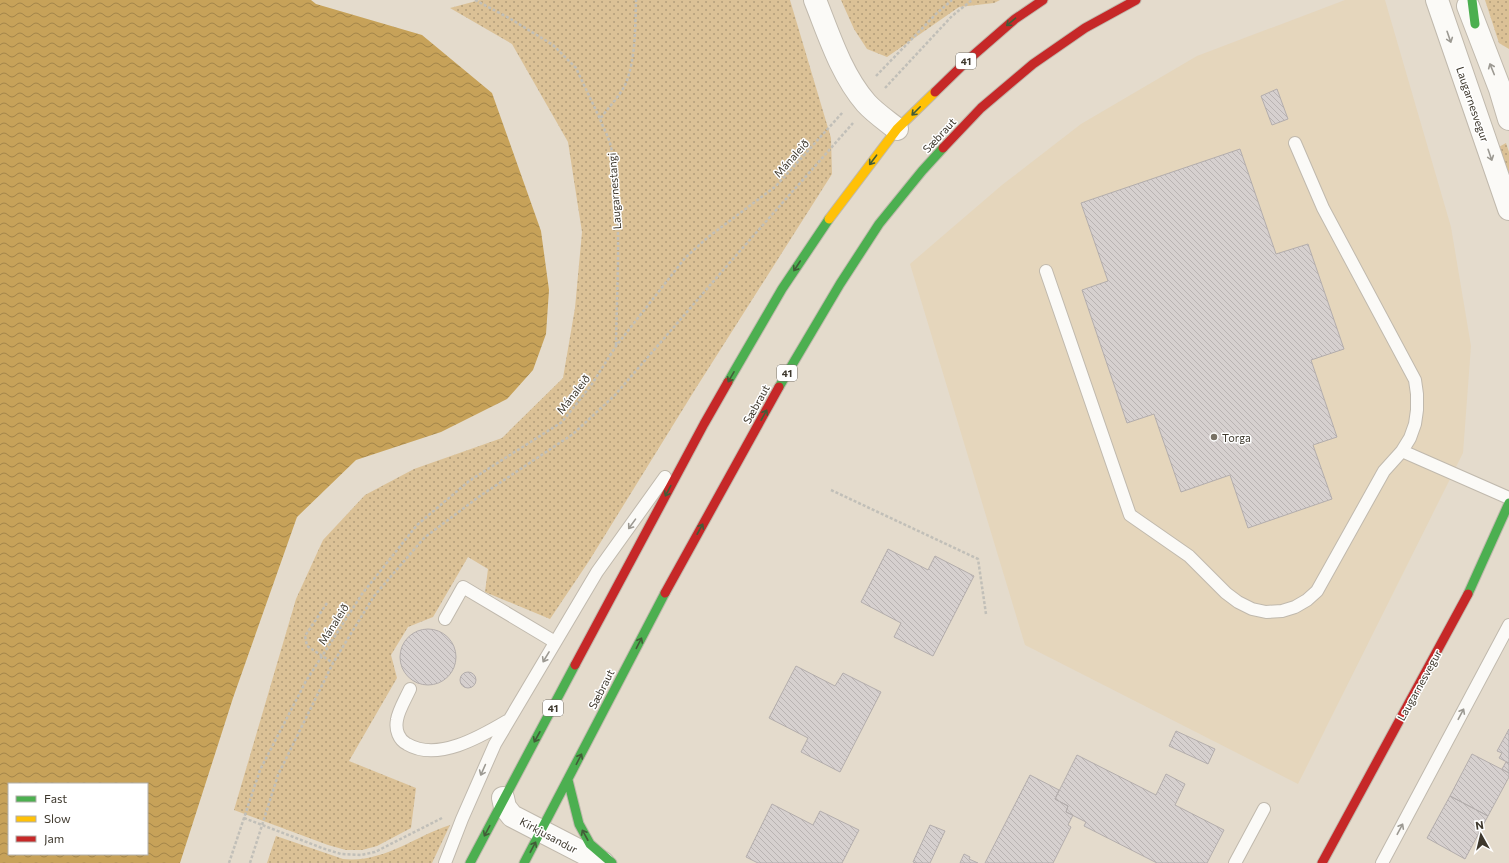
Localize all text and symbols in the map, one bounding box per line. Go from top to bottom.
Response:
one-way arrow [1006,18,1017,27]
one-way arrow [1446,30,1454,42]
road number: 41 [956,53,976,69]
one-way arrow [1488,63,1496,75]
street label: Laugarnesvegur [1454,65,1492,144]
one-way arrow [911,106,921,116]
street label: Sæbraut [920,115,959,155]
street label: Mánaleið [771,137,811,179]
one-way arrow [1487,148,1495,160]
street label: Laugarnestangi [605,152,623,230]
one-way arrow [869,155,877,166]
one-way arrow [793,260,801,271]
road number: 41 [777,365,797,381]
one-way arrow [726,371,734,383]
street label: Mánaleið [554,372,592,416]
street label: Sæbraut [740,382,772,426]
one-way arrow [760,409,768,421]
place label: Torga [1222,431,1251,444]
marker: Torga [1209,432,1219,442]
one-way arrow [664,485,671,497]
one-way arrow [628,519,636,530]
one-way arrow [697,523,705,535]
street label: Mánaleið [315,601,351,647]
one-way arrow [635,637,643,649]
street label: Laugarnesvegur [1394,647,1444,723]
one-way arrow [542,651,550,663]
street label: Sæbraut [586,667,617,711]
road number: 41 [543,700,563,716]
one-way arrow [1458,708,1466,720]
one-way arrow [533,731,540,743]
one-way arrow [576,753,583,765]
one-way arrow [479,764,486,776]
legend [8,783,148,855]
text: Fast [44,791,67,805]
text: Slow [44,811,71,825]
street label: Kirkjusandur [518,814,581,856]
north arrow [1461,815,1501,855]
text: N [1475,818,1485,832]
one-way arrow [1397,823,1404,835]
one-way arrow [483,825,490,837]
one-way arrow [581,829,589,841]
text: Jam [44,831,64,846]
one-way arrow [530,841,537,853]

